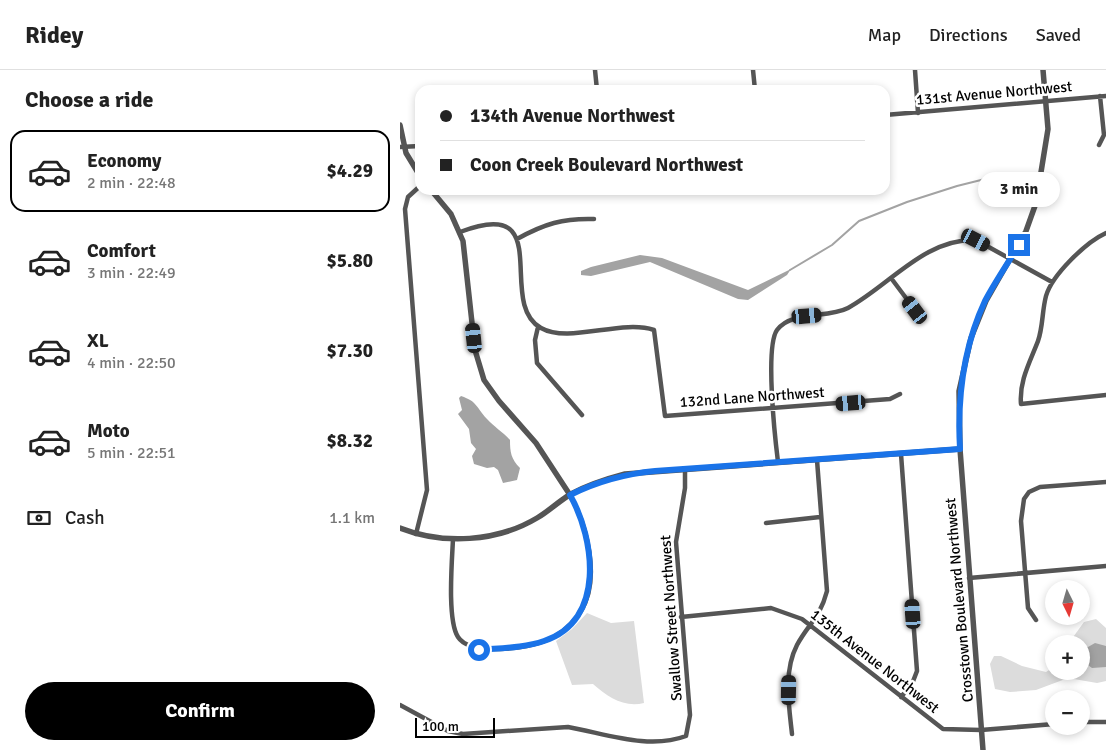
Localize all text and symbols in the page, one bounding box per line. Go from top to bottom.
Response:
text: Ridey [25,20,84,50]
text: Map [868,24,901,46]
text: Directions [929,24,1008,46]
text: Saved [1036,24,1081,46]
street label: 131st Avenue Northwest [915,77,1073,109]
text: Choose a ride [25,86,153,113]
text: 134th Avenue Northwest [470,104,675,128]
icon: car [27,149,72,194]
text: Economy [87,149,161,173]
text: Coon Creek Boulevard Northwest [470,153,743,177]
text: $4.29 [327,159,373,183]
callout: 3 min [978,172,1060,208]
text: 2 min · 22:48 [87,173,176,193]
text: 3 min [1000,179,1038,199]
car [959,227,992,253]
route end [1008,234,1030,256]
icon: car [27,239,72,284]
text: Comfort [87,239,156,263]
text: $5.80 [327,249,373,273]
text: 3 min · 22:49 [87,263,176,283]
car [899,294,930,326]
car [791,307,822,325]
car [464,322,483,354]
icon: car [27,329,72,374]
text: XL [87,329,109,353]
text: $7.30 [327,339,373,363]
text: 4 min · 22:50 [87,353,176,373]
street label: 132nd Lane Northwest [679,383,825,411]
car [835,394,866,412]
icon: car [27,419,72,464]
text: Moto [87,419,130,443]
text: $8.32 [327,429,373,453]
text: 5 min · 22:51 [87,443,176,463]
street label: Crosstown Boulevard Northwest [941,497,977,703]
icon: cash [25,504,53,532]
text: Cash [65,506,105,530]
text: 1.1 km [329,508,375,528]
street label: Swallow Street Northwest [656,535,686,701]
north arrow [1045,580,1090,625]
map controls [1045,580,1090,735]
car [904,599,921,629]
street label: 135th Avenue Northwest [807,605,943,717]
button: + [1045,635,1090,680]
route start [468,639,490,661]
car [781,675,796,705]
button: Confirm [25,682,375,740]
button: − [1045,690,1090,735]
scale bar [415,715,495,738]
text: 100 m [422,718,459,735]

